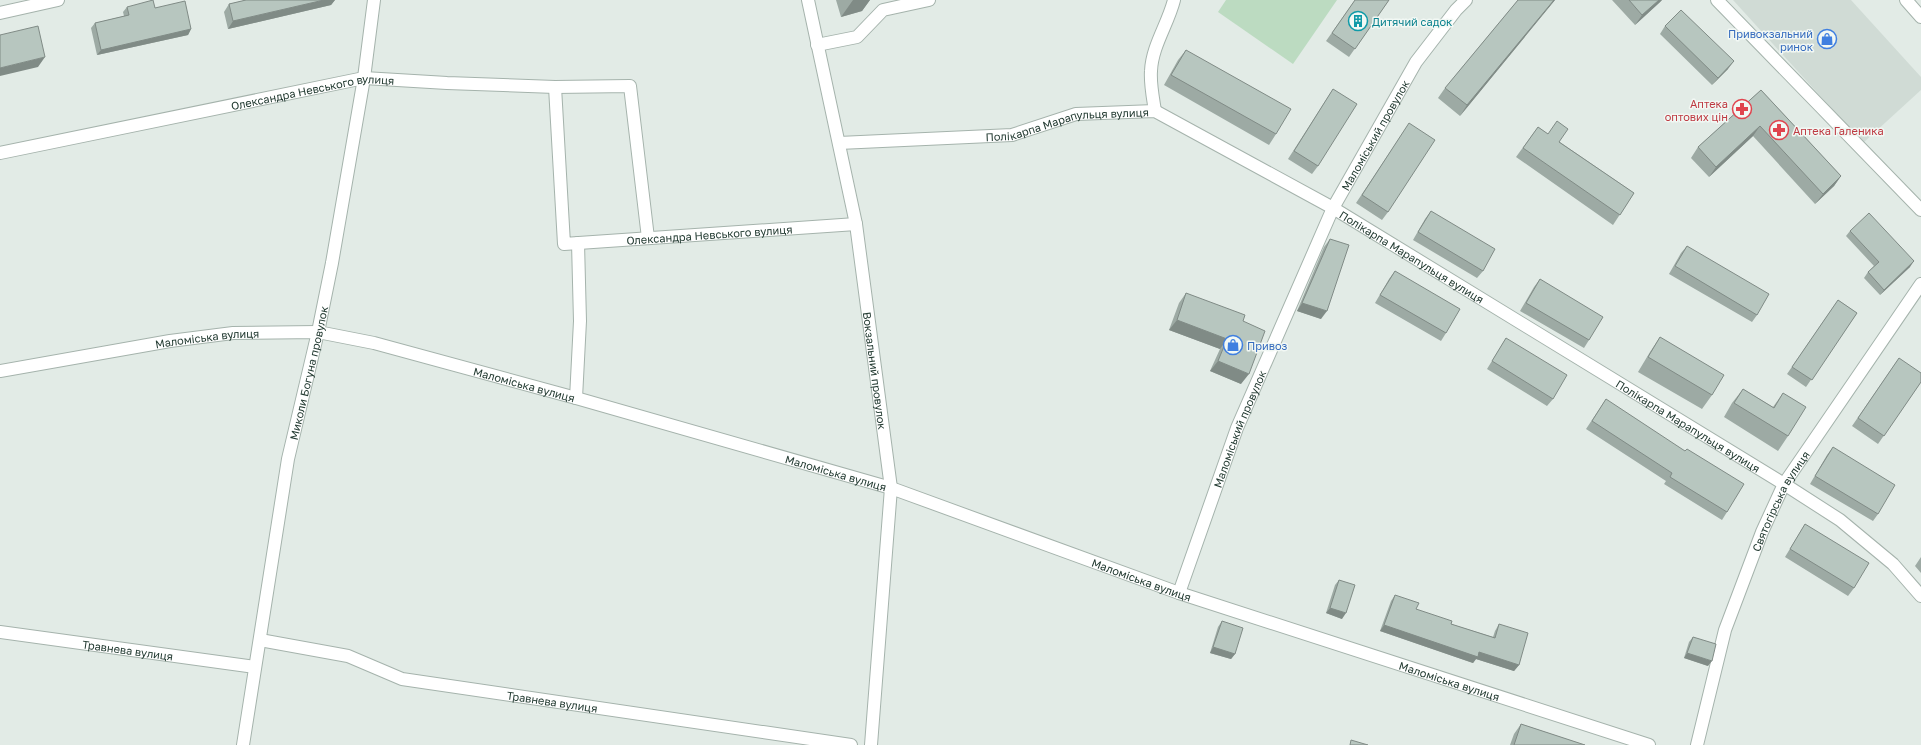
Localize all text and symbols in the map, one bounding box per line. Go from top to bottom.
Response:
building icon: Дитячий садок [1347,10,1369,32]
place label: Дитячий садок [1372,15,1453,28]
place label: Привокзальний ринок [1728,27,1814,53]
shop icon: Привокзальний ринок [1816,28,1838,50]
street label: Олександра Невського вулиця [230,71,395,112]
street label: Маломіський провулок [1338,77,1411,193]
place label: Аптека оптових цін [1665,97,1728,123]
pharmacy icon: Аптека оптових цін [1731,98,1753,120]
street label: Полікарпа Марапульця вулиця [985,105,1149,143]
pharmacy icon: Аптека Галеника [1768,119,1790,141]
place label: Аптека Галеника [1793,124,1884,137]
street label: Полікарпа Марапульця вулиця [1338,207,1487,305]
street label: Олександра Невського вулиця [626,222,793,246]
street label: Миколи Богуна провулок [286,304,330,441]
street label: Вокзальний провулок [861,311,890,431]
street label: Маломіська вулиця [154,326,259,350]
shop icon: Привоз [1222,334,1244,356]
place label: Привоз [1247,339,1288,352]
street label: Маломіська вулиця [472,364,577,404]
street label: Маломіський провулок [1210,367,1268,489]
street label: Полікарпа Марапульця вулиця [1614,376,1763,475]
street label: Святогірська вулиця [1749,448,1811,553]
street label: Маломіська вулиця [784,452,888,493]
street label: Маломіська вулиця [1090,555,1193,603]
street label: Травнева вулиця [82,637,174,662]
street label: Маломіська вулиця [1398,658,1501,703]
street label: Травнева вулиця [506,688,599,714]

